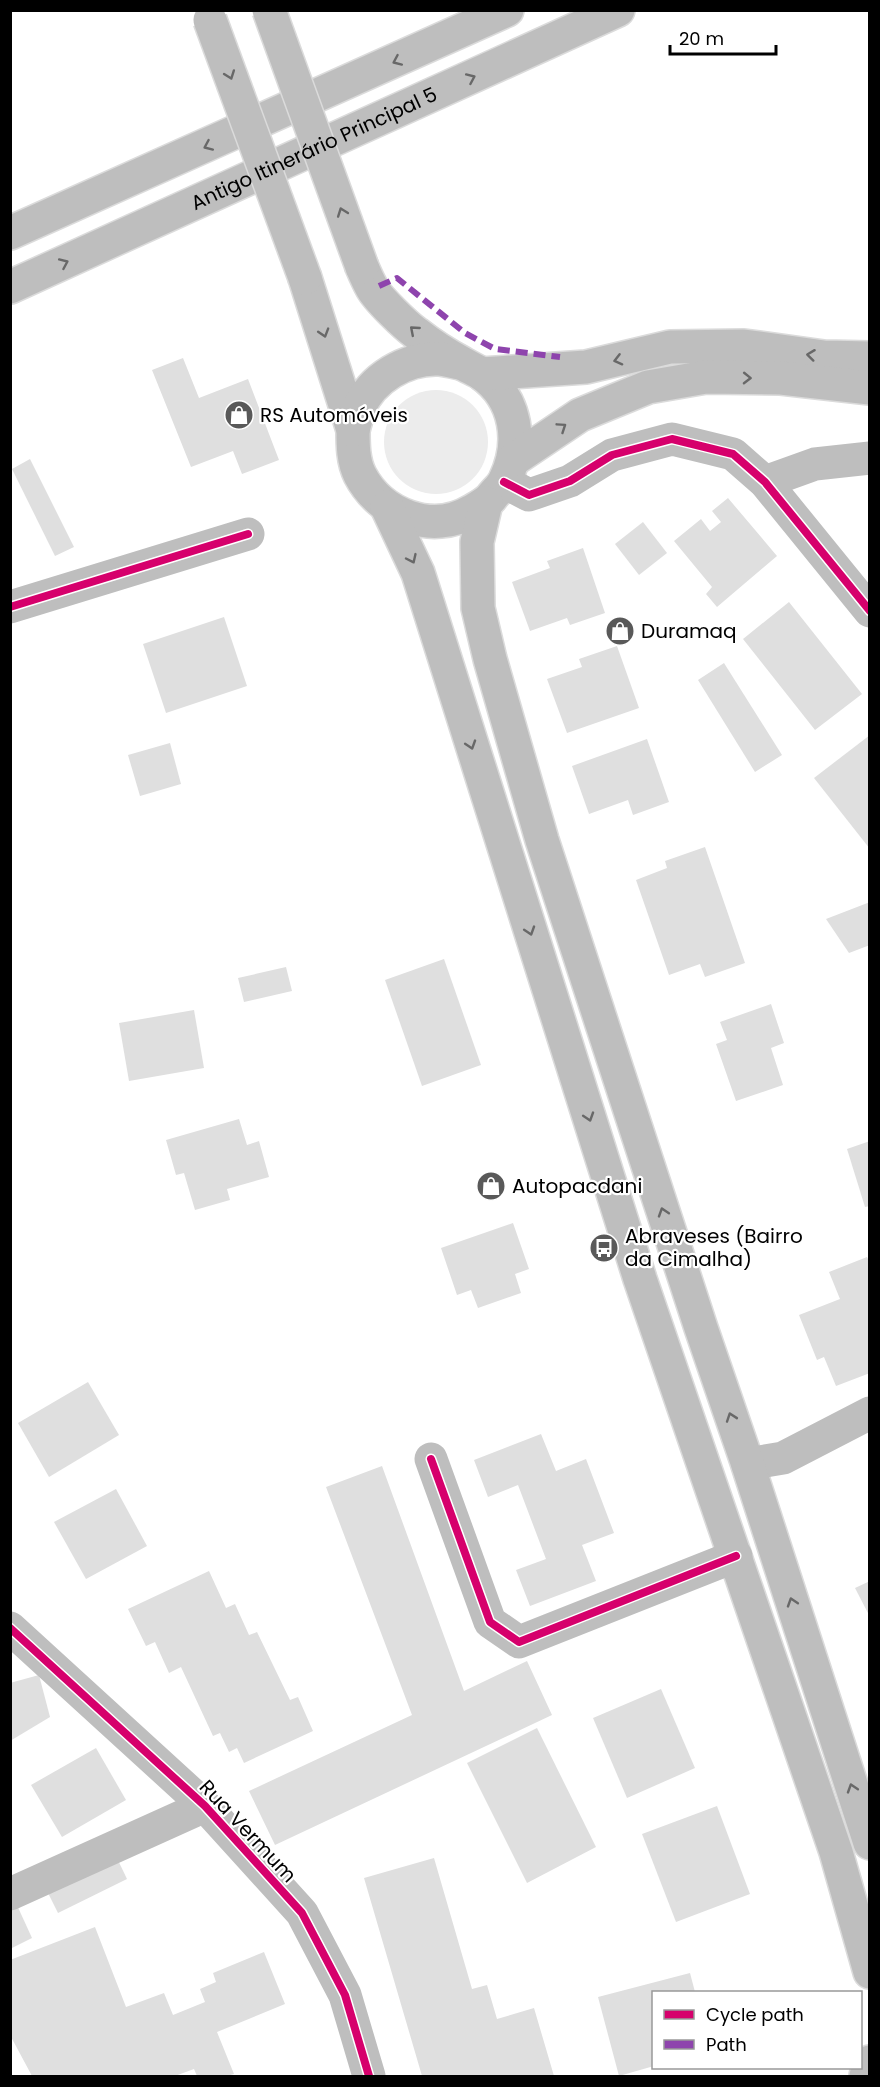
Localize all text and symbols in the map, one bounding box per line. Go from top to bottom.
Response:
scale bar [670,18,776,56]
text: 20 m [679,26,724,51]
one-way arrow [392,53,403,65]
one-way arrow [223,69,236,80]
one-way arrow [464,73,475,85]
street label: Antigo Itinerário Principal 5 [186,80,442,217]
one-way arrow [203,138,214,150]
one-way arrow [336,207,349,218]
one-way arrow [57,258,68,270]
one-way arrow [410,326,420,337]
one-way arrow [316,327,329,338]
one-way arrow [807,350,816,362]
one-way arrow [613,352,623,365]
one-way arrow [742,372,751,384]
shop icon: RS Automóveis [223,399,255,431]
place label: RS Automóveis [260,401,408,429]
one-way arrow [555,423,566,434]
one-way arrow [404,553,416,564]
shop icon: Duramaq [604,615,636,647]
place label: Duramaq [641,617,737,645]
one-way arrow [464,739,476,750]
one-way arrow [523,925,535,936]
one-way arrow [582,1111,594,1122]
shop icon: Autopacdani [475,1170,507,1202]
place label: Autopacdani [512,1172,642,1200]
one-way arrow [658,1207,670,1218]
place label: Abraveses (Bairro da Cimalha) [625,1222,803,1273]
bus stop icon: Abraveses (Bairro da Cimalha) [588,1232,620,1264]
one-way arrow [726,1412,739,1423]
one-way arrow [787,1597,799,1608]
street label: Rua Vermum [193,1773,303,1889]
one-way arrow [846,1783,859,1794]
legend [652,1991,862,2069]
text: Cycle path [706,2002,804,2027]
text: Path [706,2032,747,2057]

